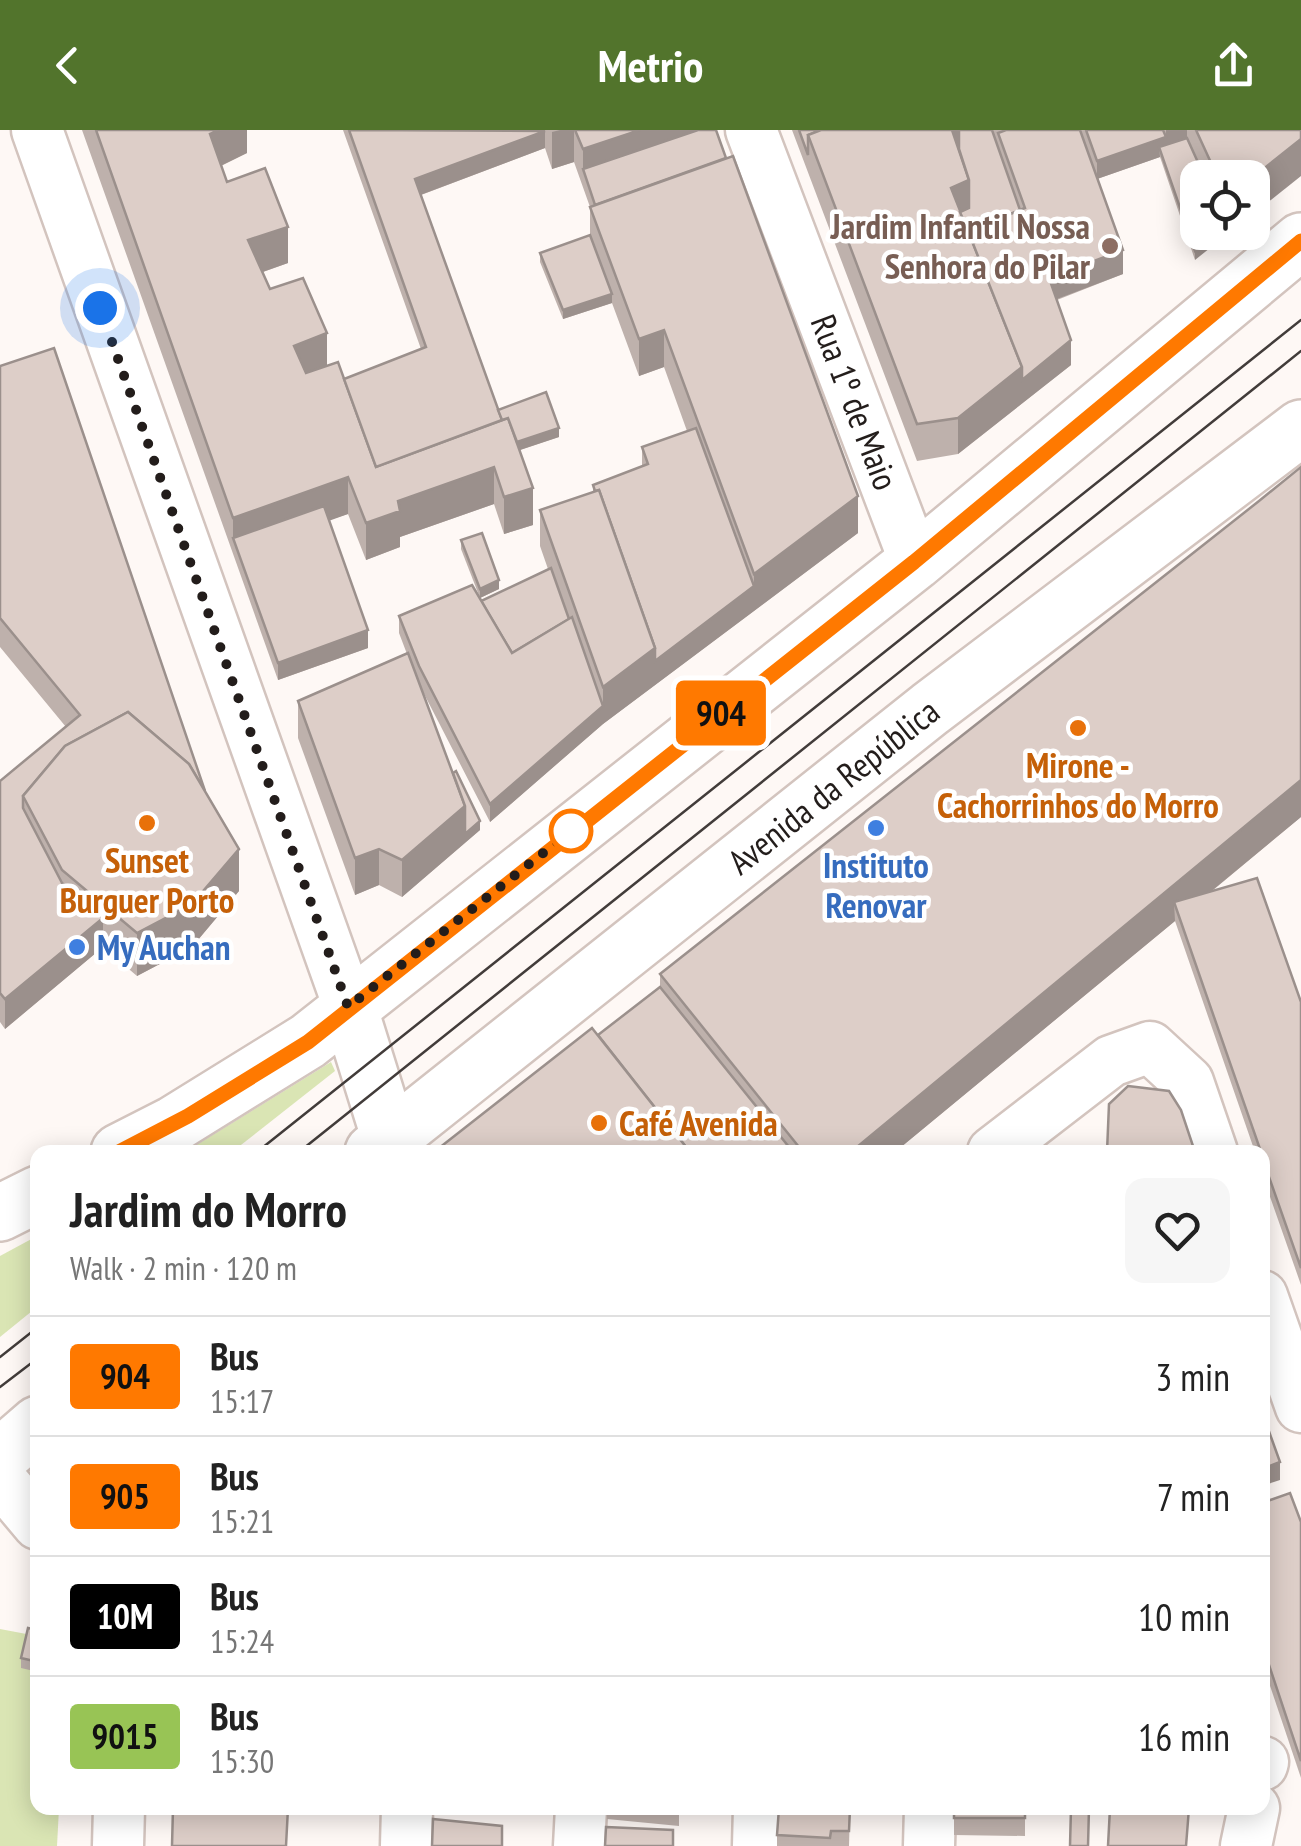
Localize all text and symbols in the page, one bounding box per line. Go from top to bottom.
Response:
text: Metrio [598,36,703,94]
icon: back [40,38,95,93]
icon: share [1206,38,1261,93]
map controls [1180,160,1270,250]
button: locate [1180,160,1270,250]
place label: Jardim Infantil Nossa Senhora do Pilar [830,203,1091,289]
marker: Jardim Infantil Nossa Senhora do Pilar [1099,235,1121,257]
your location [75,283,125,333]
street label: Rua 1º de Maio [801,308,909,496]
line badge: 904 [664,680,778,746]
street label: Avenida da República [718,688,948,884]
text: 904 [696,690,746,736]
marker: Mirone - Cachorrinhos do Morro [1067,717,1089,739]
place label: Mirone - Cachorrinhos do Morro [937,742,1219,828]
unlabelled marker [550,810,592,852]
marker: Sunset Burguer Porto [136,812,158,834]
marker: Instituto Renovar [865,817,887,839]
place label: Sunset Burguer Porto [60,837,234,923]
place label: Instituto Renovar [823,842,929,928]
place label: My Auchan [97,924,230,970]
marker: My Auchan [66,936,88,958]
place label: Café Avenida [619,1100,778,1146]
marker: Café Avenida [588,1112,610,1134]
text: Jardim do Morro [70,1178,347,1240]
button: heart [1125,1178,1230,1283]
text: Walk · 2 min · 120 m [70,1247,297,1289]
text: Bus [210,1331,259,1380]
text: 3 min [1155,1352,1230,1401]
text: 904 [100,1353,150,1399]
text: 15:17 [210,1380,274,1422]
text: Bus [210,1451,259,1500]
text: 7 min [1157,1472,1230,1521]
text: 905 [100,1473,150,1519]
text: 15:21 [210,1500,274,1542]
text: Bus [210,1571,259,1620]
text: 10 min [1138,1592,1230,1641]
text: 10M [97,1593,153,1639]
text: 15:24 [210,1620,274,1662]
text: Bus [210,1691,259,1740]
text: 16 min [1138,1712,1230,1761]
text: 9015 [92,1713,158,1759]
text: 15:30 [210,1740,274,1782]

